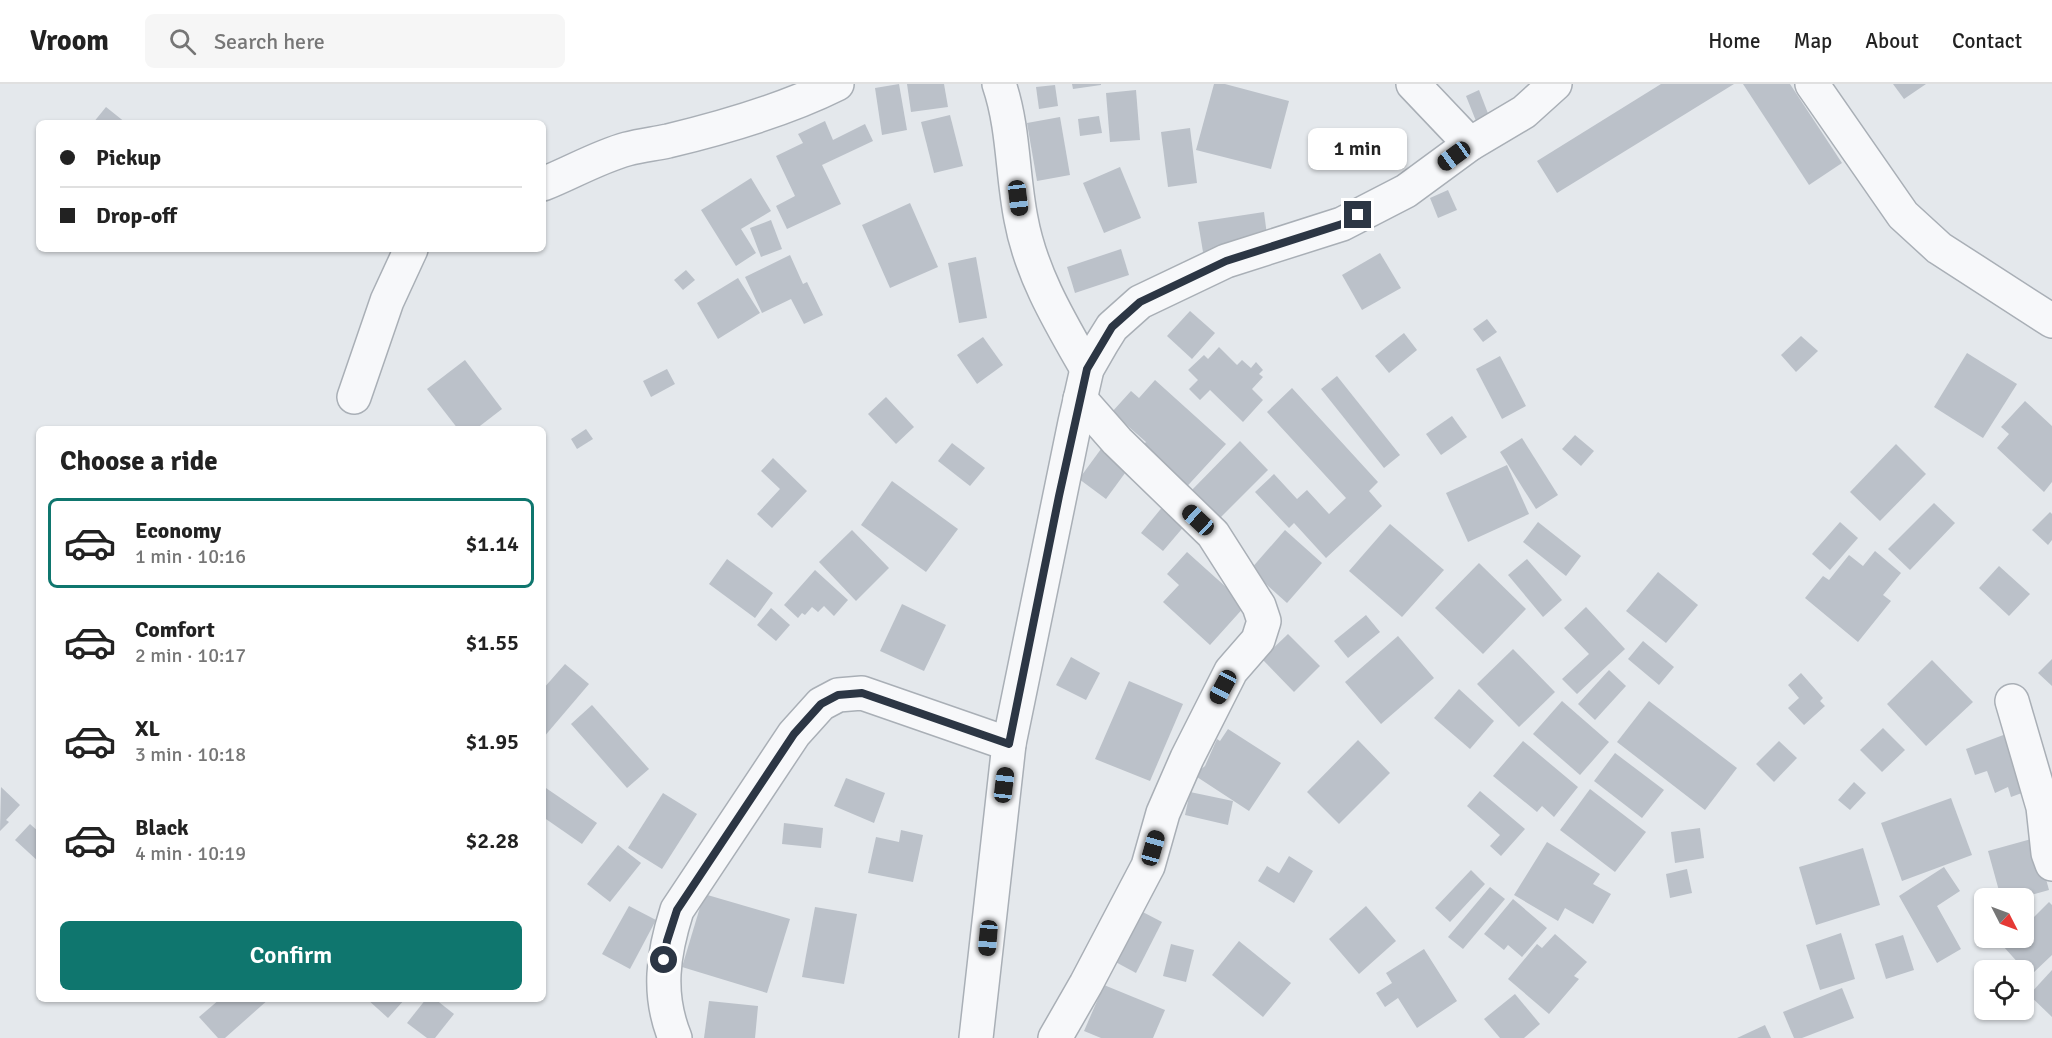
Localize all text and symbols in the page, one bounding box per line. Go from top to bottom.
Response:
search box [145,14,565,68]
text: Vroom [30,24,109,58]
icon: search [166,25,199,58]
text: Search here [214,28,325,55]
text: Home [1708,28,1761,54]
text: Map [1794,28,1832,54]
text: About [1865,28,1919,54]
text: Contact [1952,28,2022,54]
callout: 1 min [1308,128,1408,170]
text: 1 min [1334,136,1381,161]
car [1434,138,1474,174]
text: Pickup [96,144,161,171]
car [1007,179,1029,217]
route end [1344,201,1371,228]
text: Drop-off [96,202,177,229]
text: Choose a ride [60,445,218,478]
car [1179,501,1217,539]
icon: car [63,516,117,570]
text: Economy [135,517,221,544]
text: $1.14 [465,530,519,557]
text: 1 min · 10:16 [135,544,246,569]
icon: car [63,615,117,669]
text: Comfort [135,616,215,643]
text: $1.55 [465,629,519,656]
text: 2 min · 10:17 [135,643,246,668]
car [1207,667,1239,707]
icon: car [63,714,117,768]
text: XL [135,715,160,742]
text: $1.95 [465,728,519,755]
text: 3 min · 10:18 [135,742,246,767]
car [993,766,1015,804]
icon: car [63,813,117,867]
text: Black [135,814,189,841]
text: $2.28 [465,827,519,854]
car [1139,828,1167,868]
text: 4 min · 10:19 [135,841,246,866]
north arrow [1974,888,2034,948]
map controls [1974,888,2034,1020]
car [977,919,999,957]
button: Confirm [60,921,522,990]
route start [650,946,677,973]
button: locate [1974,960,2034,1020]

